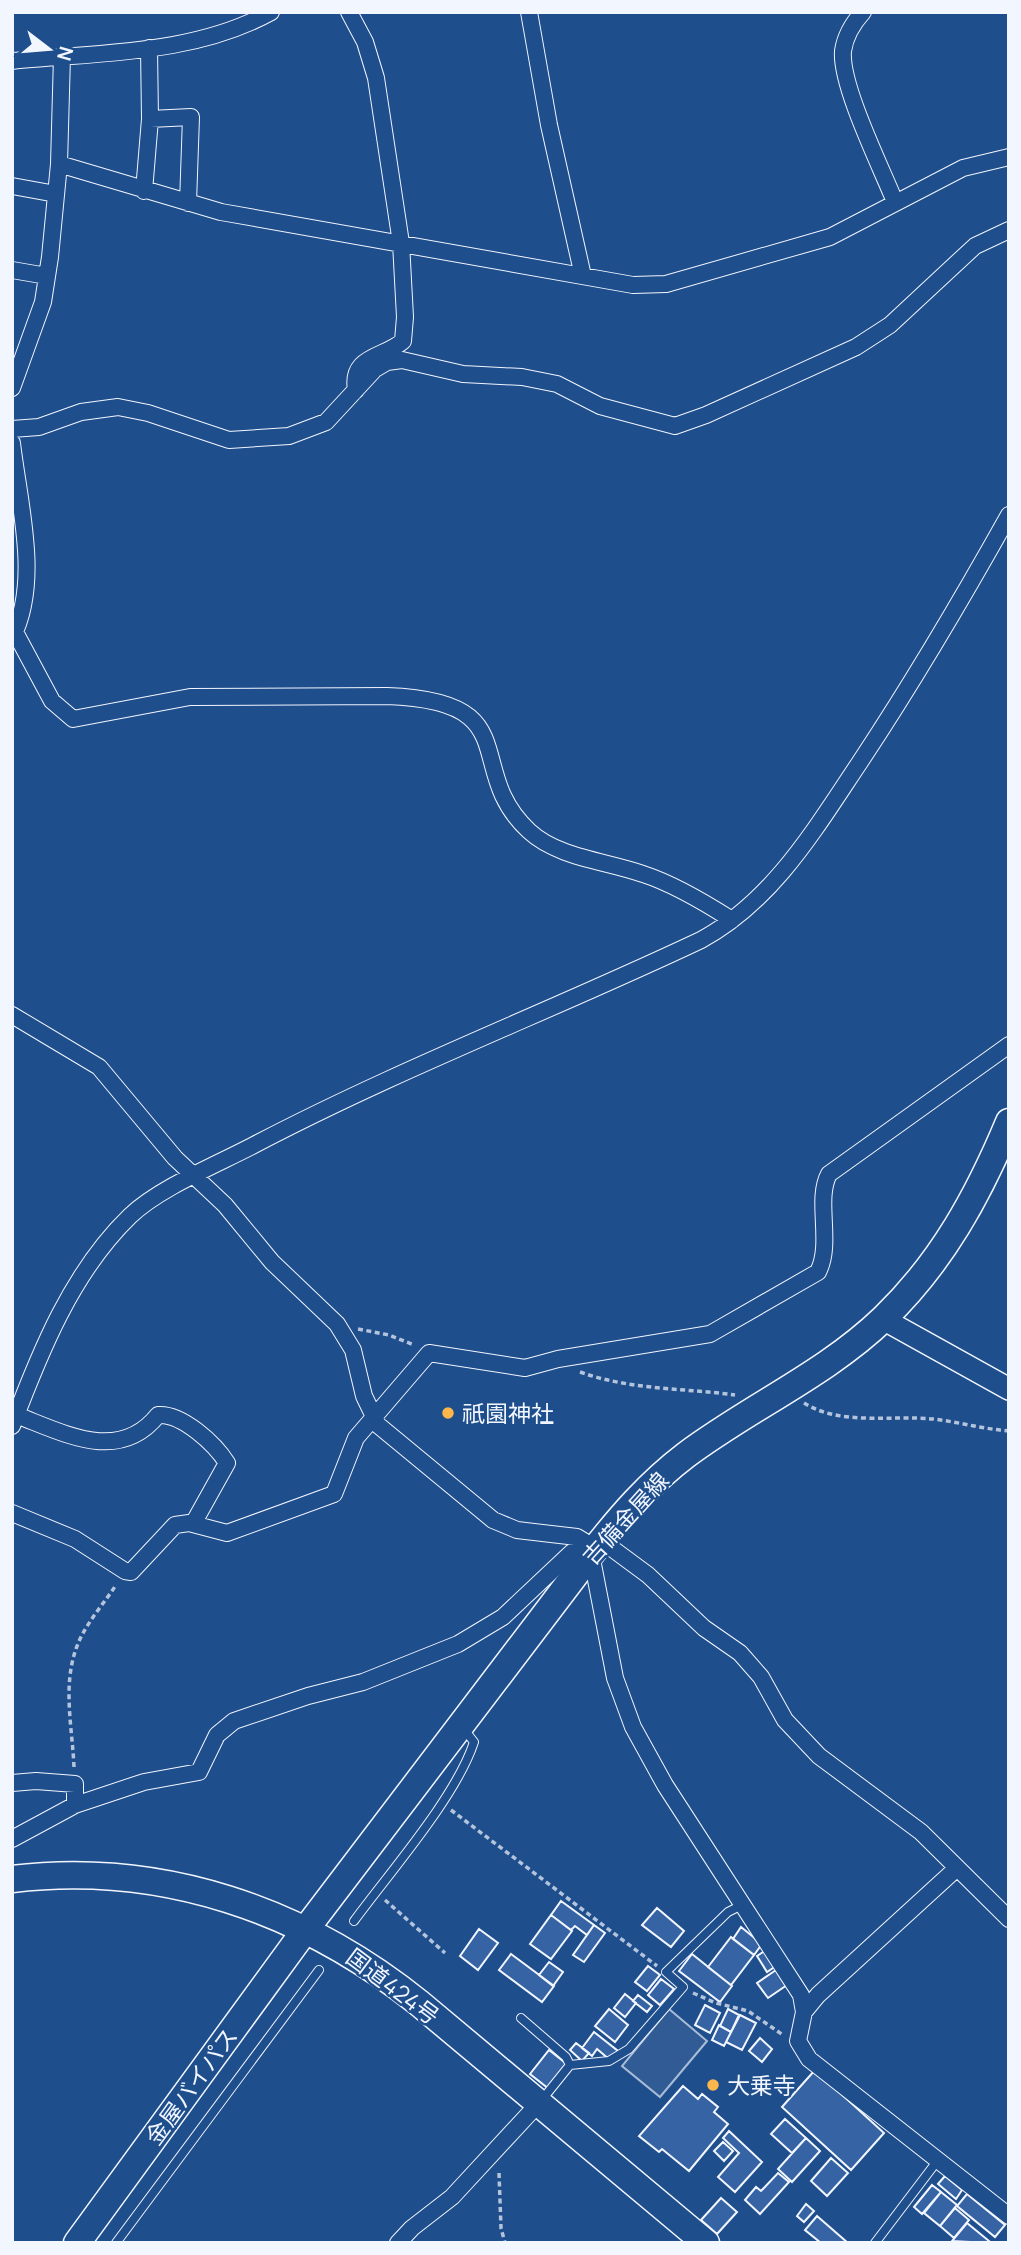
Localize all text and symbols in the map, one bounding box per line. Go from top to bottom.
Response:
north arrow [14,14,84,84]
text: N [51,44,80,64]
place label: 祇園神社 [462,1397,554,1429]
marker: 祇園神社 [440,1405,456,1421]
street label: 吉備金屋線 [575,1465,675,1571]
street label: 国道424号 [340,1940,446,2032]
street label: 金屋バイパス [138,2021,244,2151]
place label: 大乗寺 [727,2069,796,2101]
marker: 大乗寺 [705,2077,721,2093]

